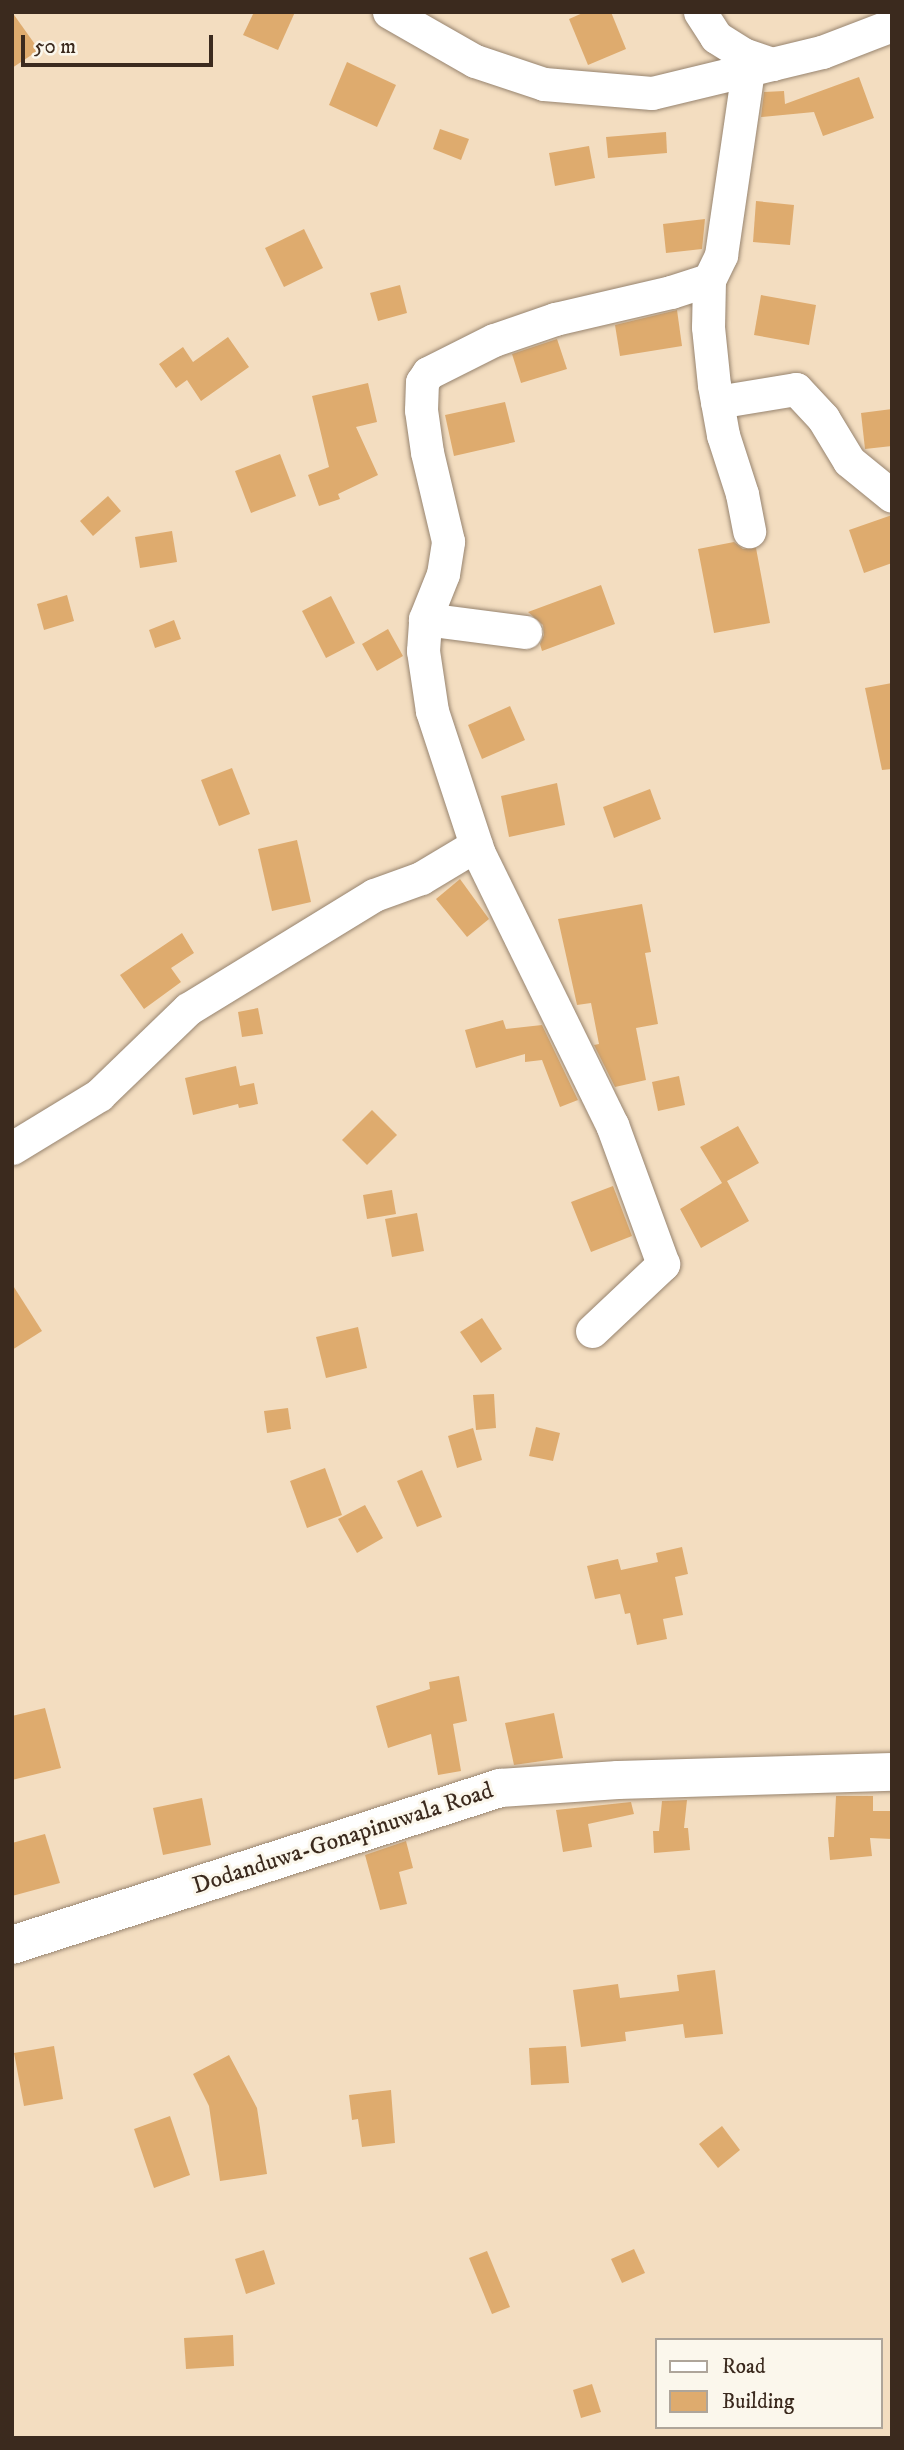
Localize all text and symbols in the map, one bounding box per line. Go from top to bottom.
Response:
scale bar [24,21,217,65]
text: 50 m [34,34,76,60]
street label: Dodanduwa-Gonapinuwala Road [189,1777,497,1901]
legend [656,2338,883,2429]
text: Road [722,2354,766,2380]
text: Building [722,2389,794,2415]

